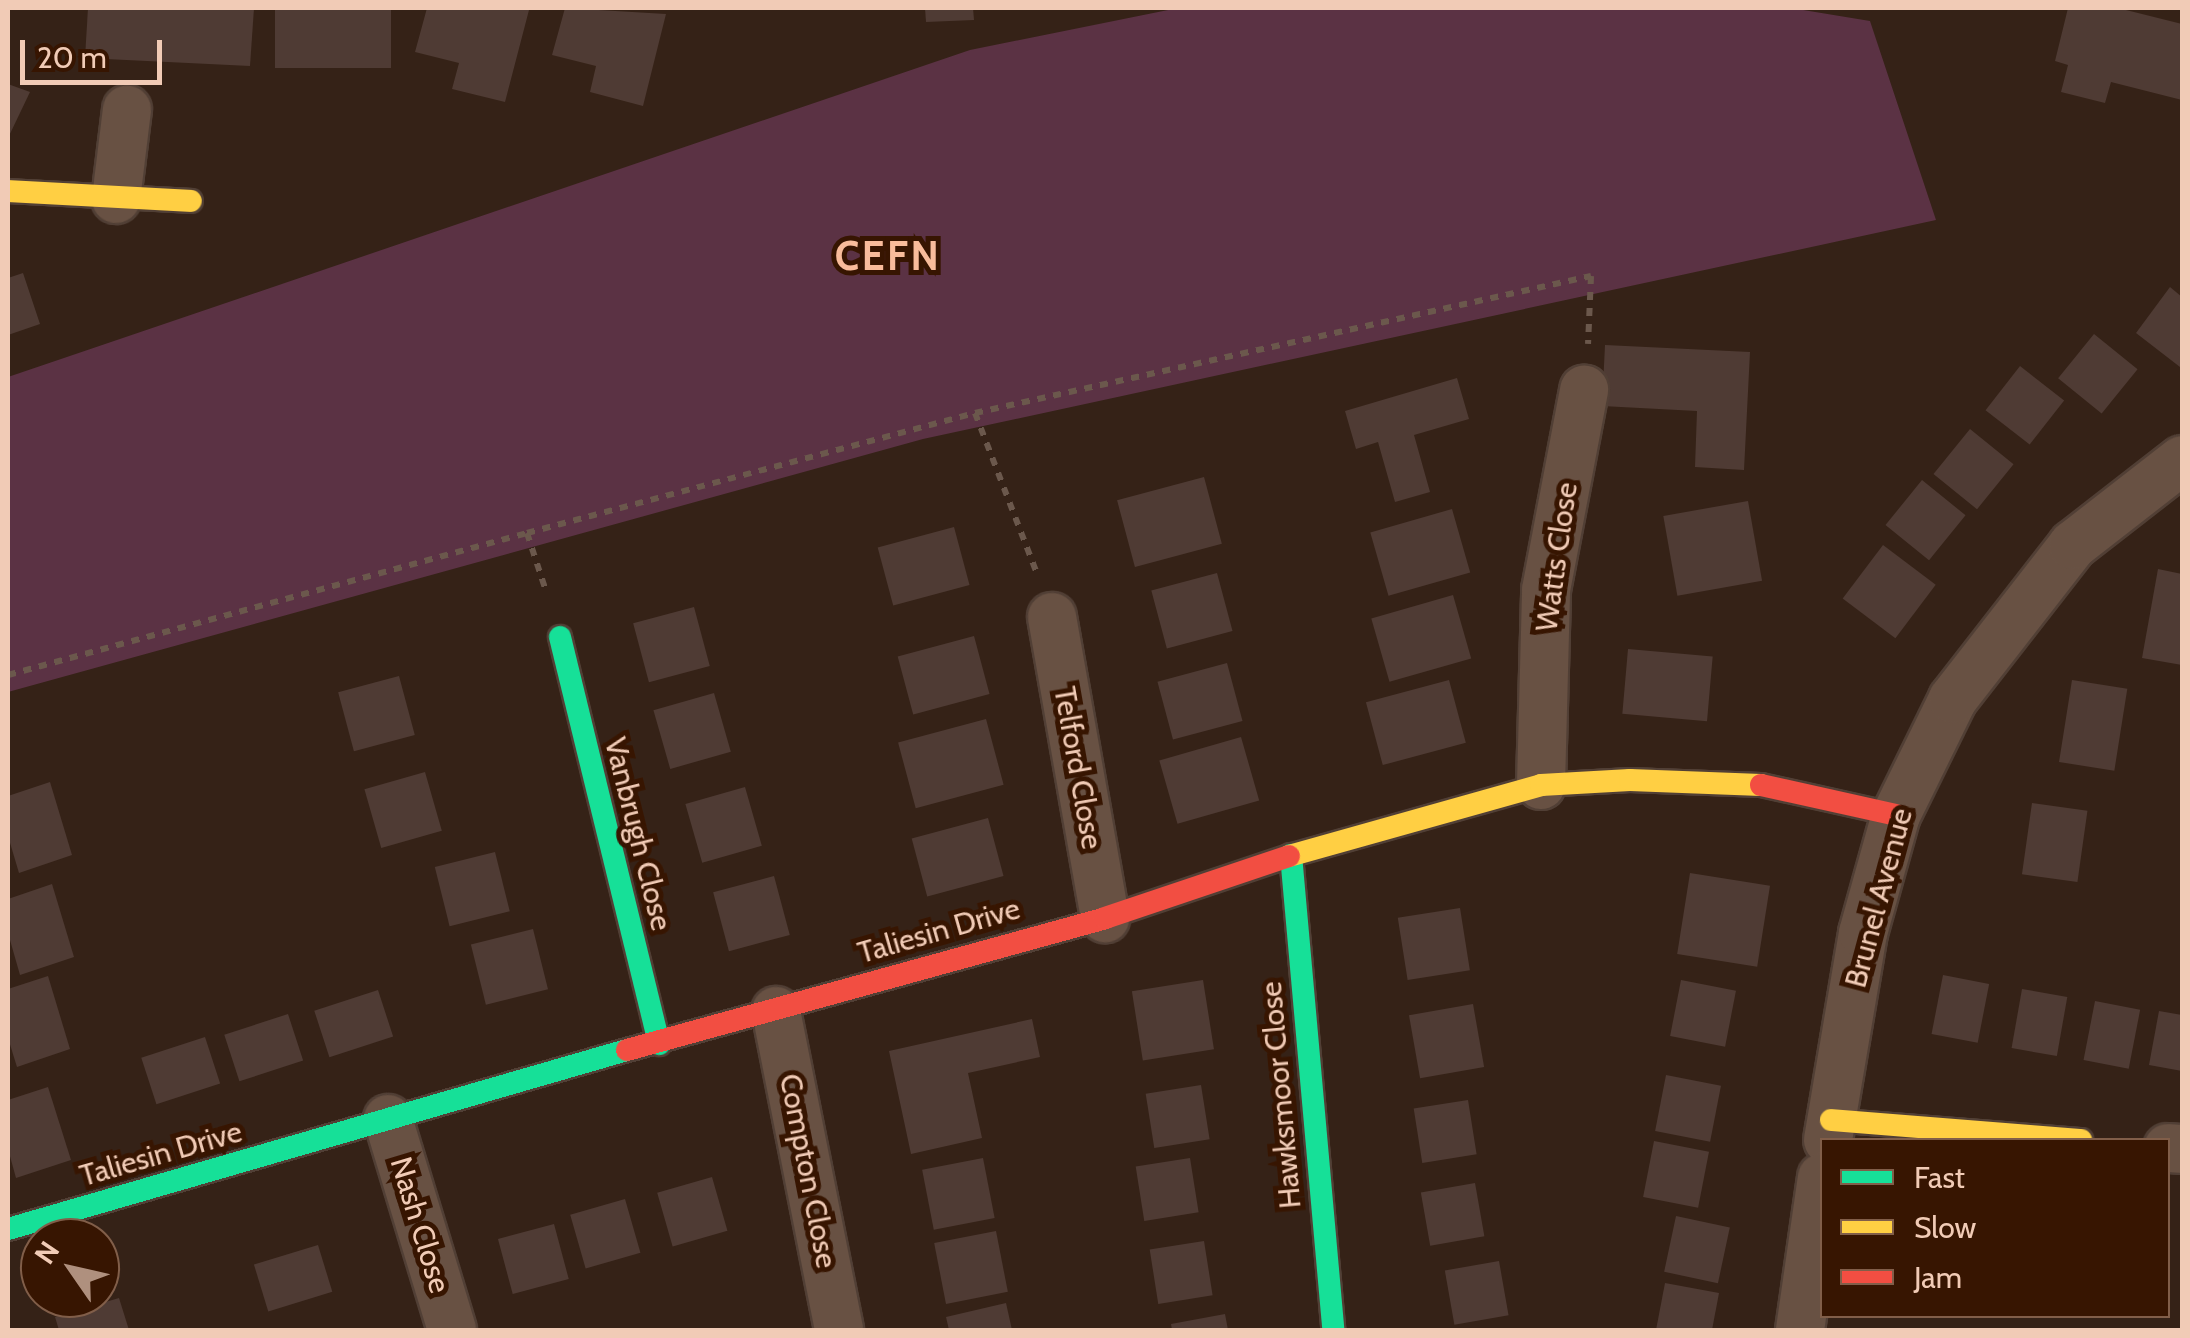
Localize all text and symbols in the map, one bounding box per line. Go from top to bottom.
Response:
scale bar [25,20,168,82]
text: 20 m [37,39,107,76]
district label: CEFN [835,232,941,280]
street label: Watts Close [1529,480,1585,634]
street label: Telford Close [1046,684,1110,852]
street label: Vanbrugh Close [597,734,679,934]
street label: Brunel Avenue [1838,804,1920,992]
street label: Taliesin Drive [854,891,1024,971]
street label: Hawksmoor Close [1253,980,1309,1210]
street label: Compton Close [772,1071,844,1271]
street label: Taliesin Drive [76,1114,246,1194]
legend [1820,1138,2170,1318]
street label: Nash Close [382,1153,458,1297]
text: Fast [1914,1159,1965,1196]
text: Slow [1914,1209,1976,1246]
north arrow [20,1218,120,1318]
text: N [27,1235,66,1270]
text: Jam [1914,1259,1962,1296]

